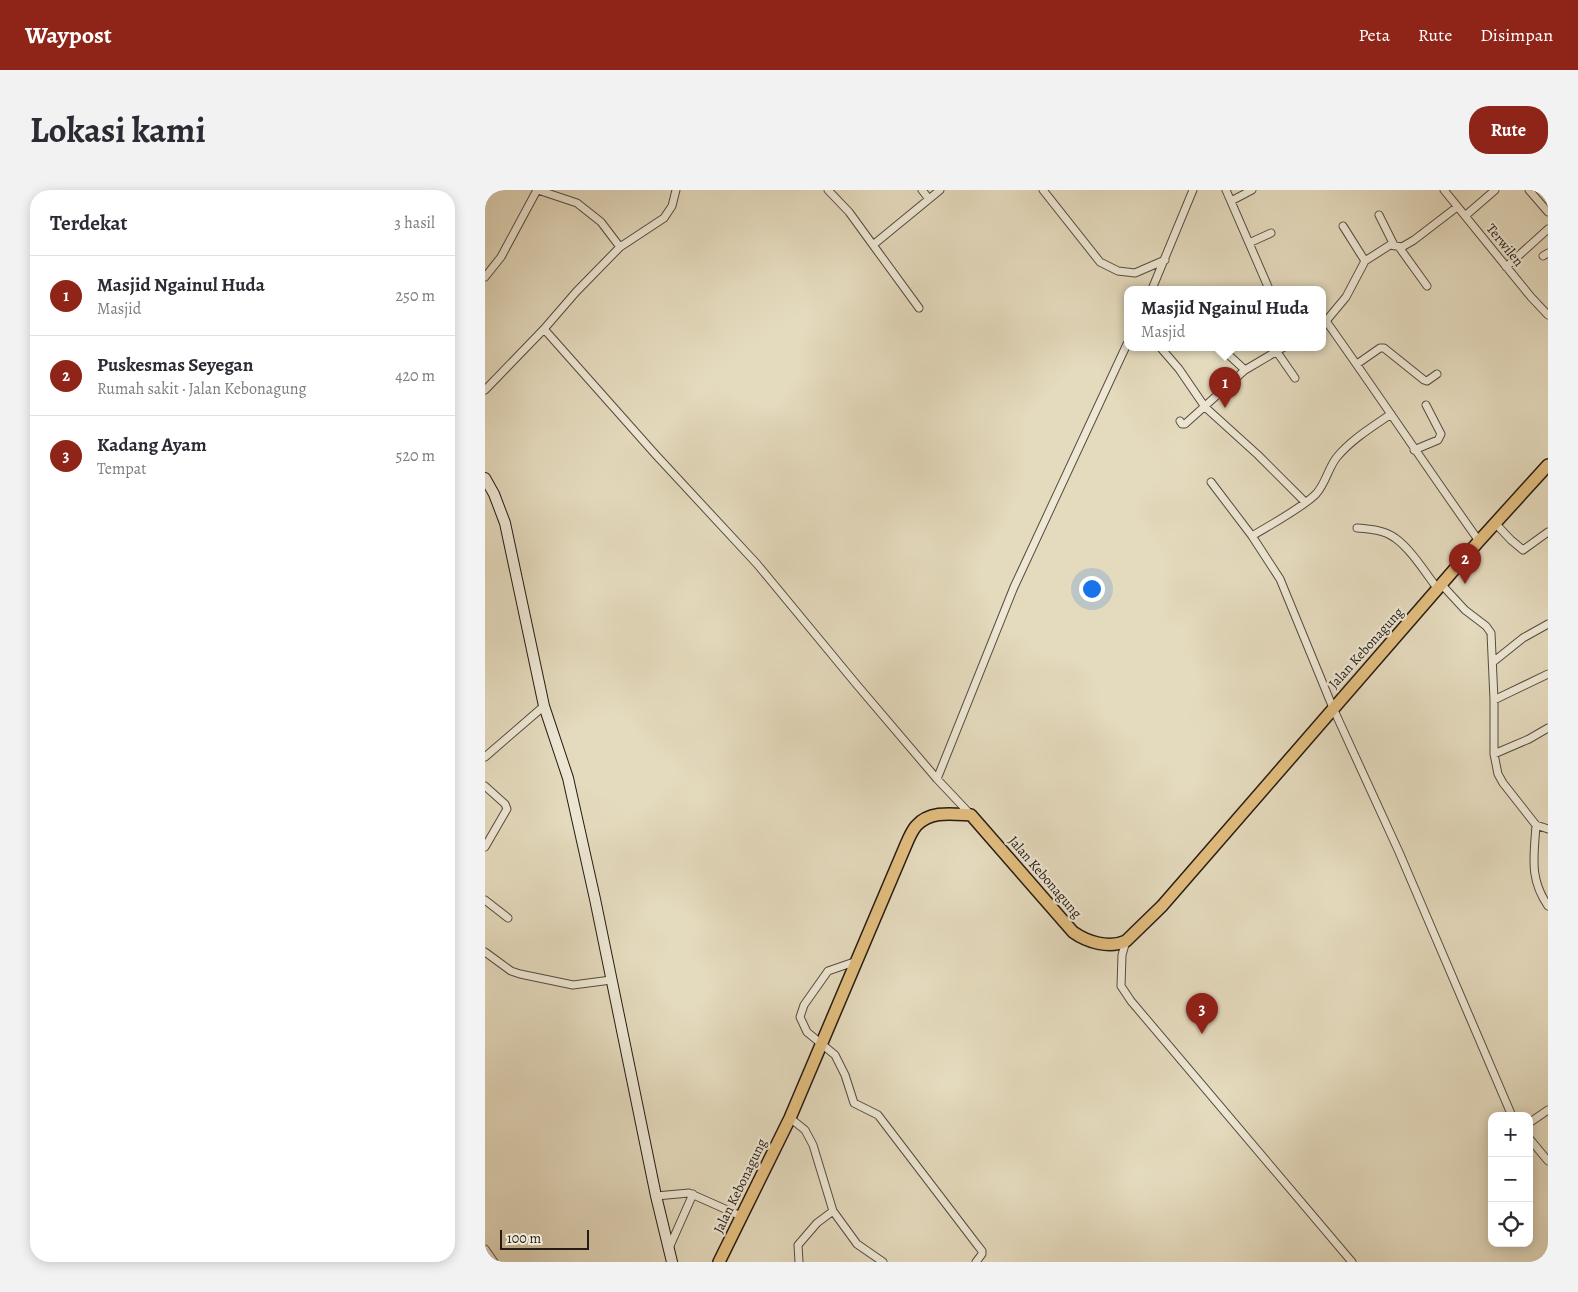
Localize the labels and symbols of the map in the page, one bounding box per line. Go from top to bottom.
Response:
street label: Terwilen [1482,220,1528,271]
pin: 1 [1209,367,1241,408]
pin: 2 [1449,543,1481,584]
your location [1079,576,1105,602]
street label: Jalan Kebonagung [1324,603,1408,693]
street label: Jalan Kebonagung [1004,832,1086,922]
pin: 3 [1186,993,1218,1034]
street label: Jalan Kebonagung [709,1135,771,1237]
scale bar [500,1227,589,1250]

